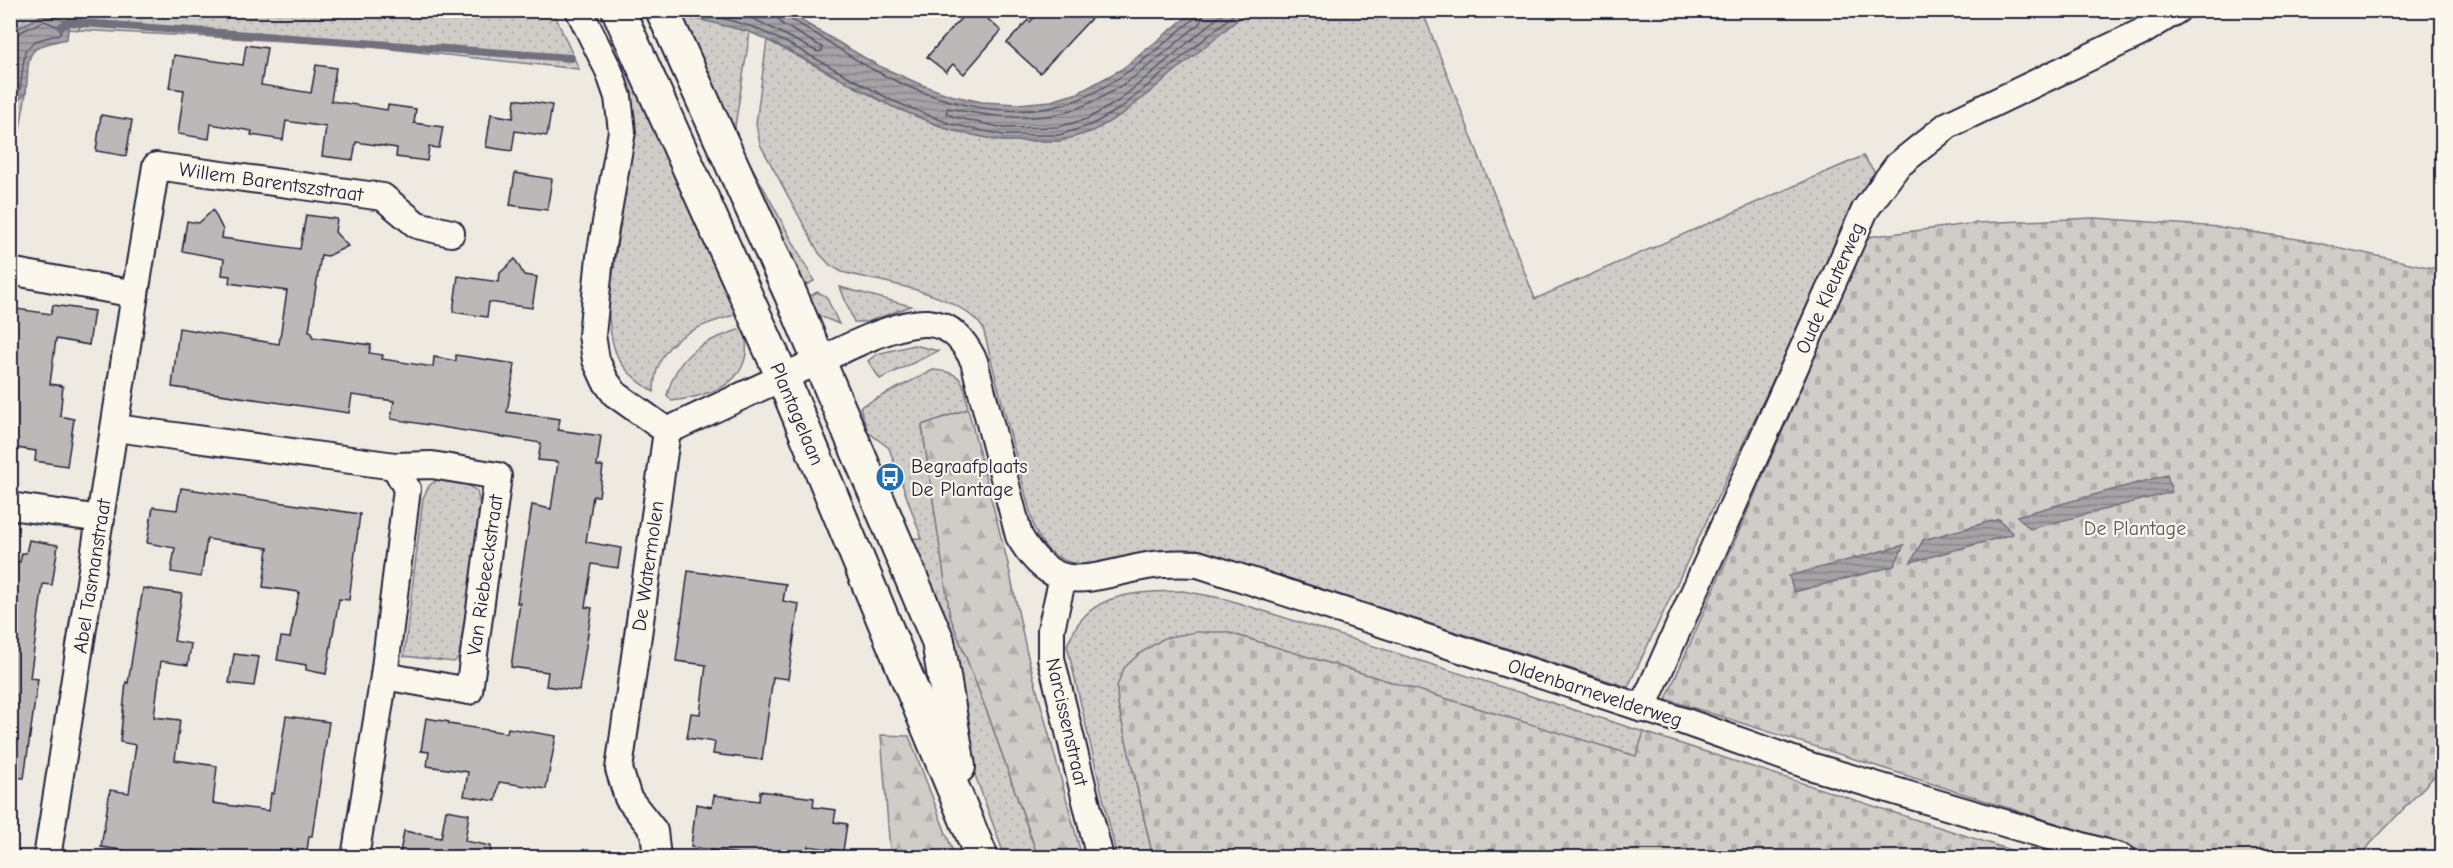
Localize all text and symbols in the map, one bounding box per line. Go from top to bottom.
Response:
street label: Willem Barentszstraat [177,158,366,207]
street label: Oude Kleuterweg [1791,219,1869,357]
street label: Plantagelaan [765,359,829,469]
place label: Begraafplaats De Plantage [911,455,1027,501]
bus stop icon: Begraafplaats De Plantage [874,461,906,493]
street label: Van Riebeeckstraat [462,492,508,657]
street label: Abel Tasmanstraat [68,496,116,655]
street label: De Watermolen [627,499,669,633]
park label: De Plantage [2084,517,2186,540]
street label: Oldenbarnevelderweg [1505,654,1685,732]
street label: Narcissenstraat [1041,656,1093,789]

